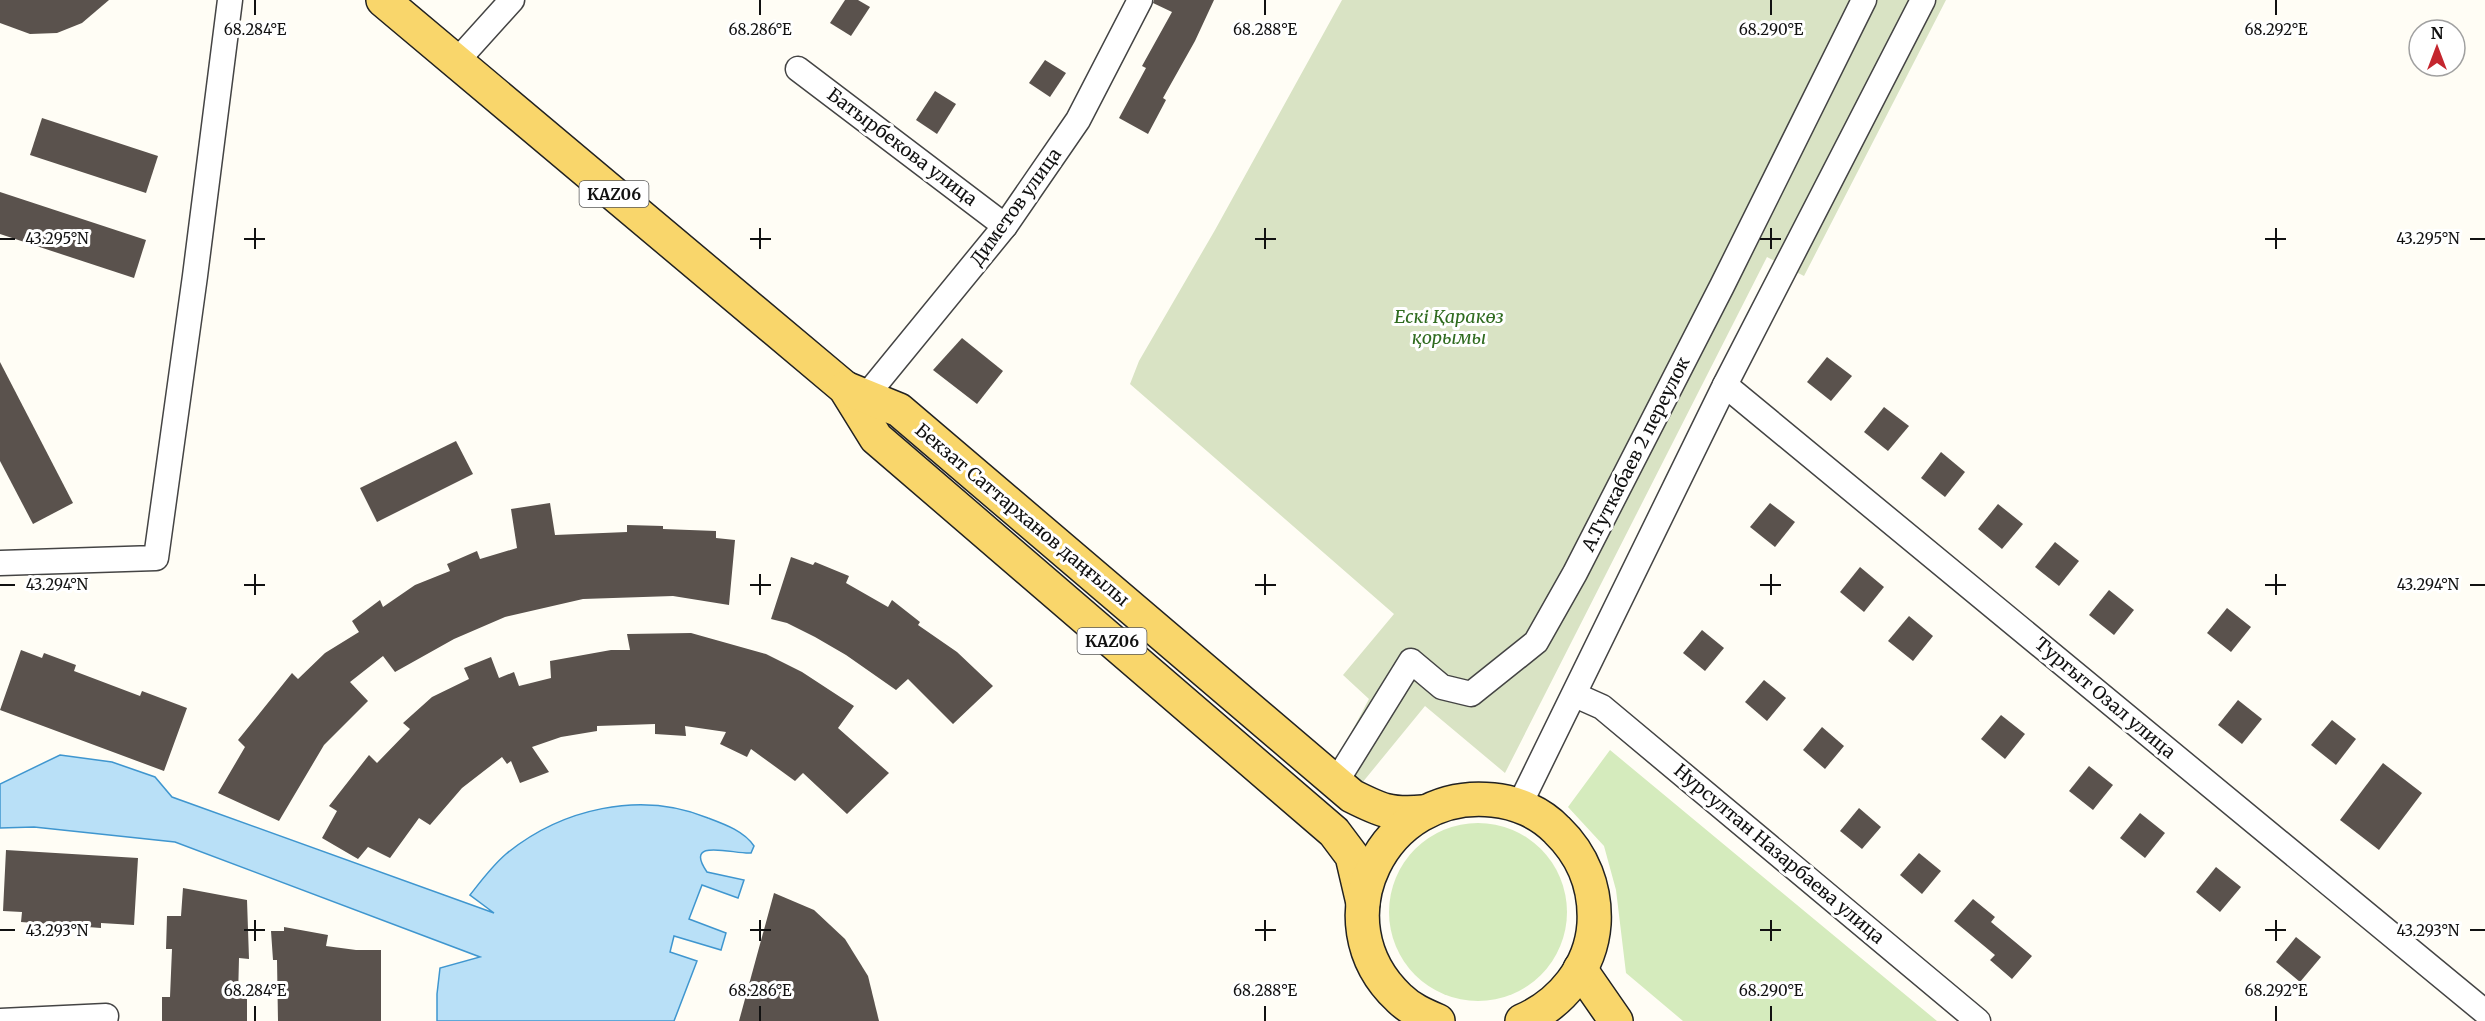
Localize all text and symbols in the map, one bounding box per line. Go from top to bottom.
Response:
north arrow [2407,18,2467,78]
text: 68.284°E [224,20,287,39]
text: 68.286°E [729,20,792,39]
text: 68.288°E [1233,20,1297,39]
text: 68.290°E [1739,20,1804,39]
text: 68.292°E [2244,20,2308,39]
text: N [2431,23,2444,43]
street label: Батырбекова улица [823,83,982,211]
street label: Диметов улица [965,143,1066,270]
road number: KАZ06 [580,181,648,207]
text: 43.295°N [25,229,89,248]
text: 43.295°N [2396,229,2460,248]
park label: Ескі Қаракөз қорымы [1394,305,1504,349]
street label: А.Туткабаев 2 переулок [1576,352,1695,556]
street label: Бекзат Саттарханов даңғылы [910,418,1134,611]
text: 43.294°N [26,575,89,594]
text: 43.294°N [2397,575,2460,594]
road number: KАZ06 [1078,628,1146,654]
street label: Тургыт Озал улица [2030,632,2181,763]
street label: Нурсултан Назарбаева улица [1669,759,1889,949]
text: 43.293°N [26,921,89,940]
text: 43.293°N [2397,921,2460,940]
text: 68.284°E [224,981,287,1000]
text: 68.286°E [729,981,792,1000]
text: 68.288°E [1233,981,1297,1000]
text: 68.290°E [1739,981,1804,1000]
text: 68.292°E [2244,981,2308,1000]

